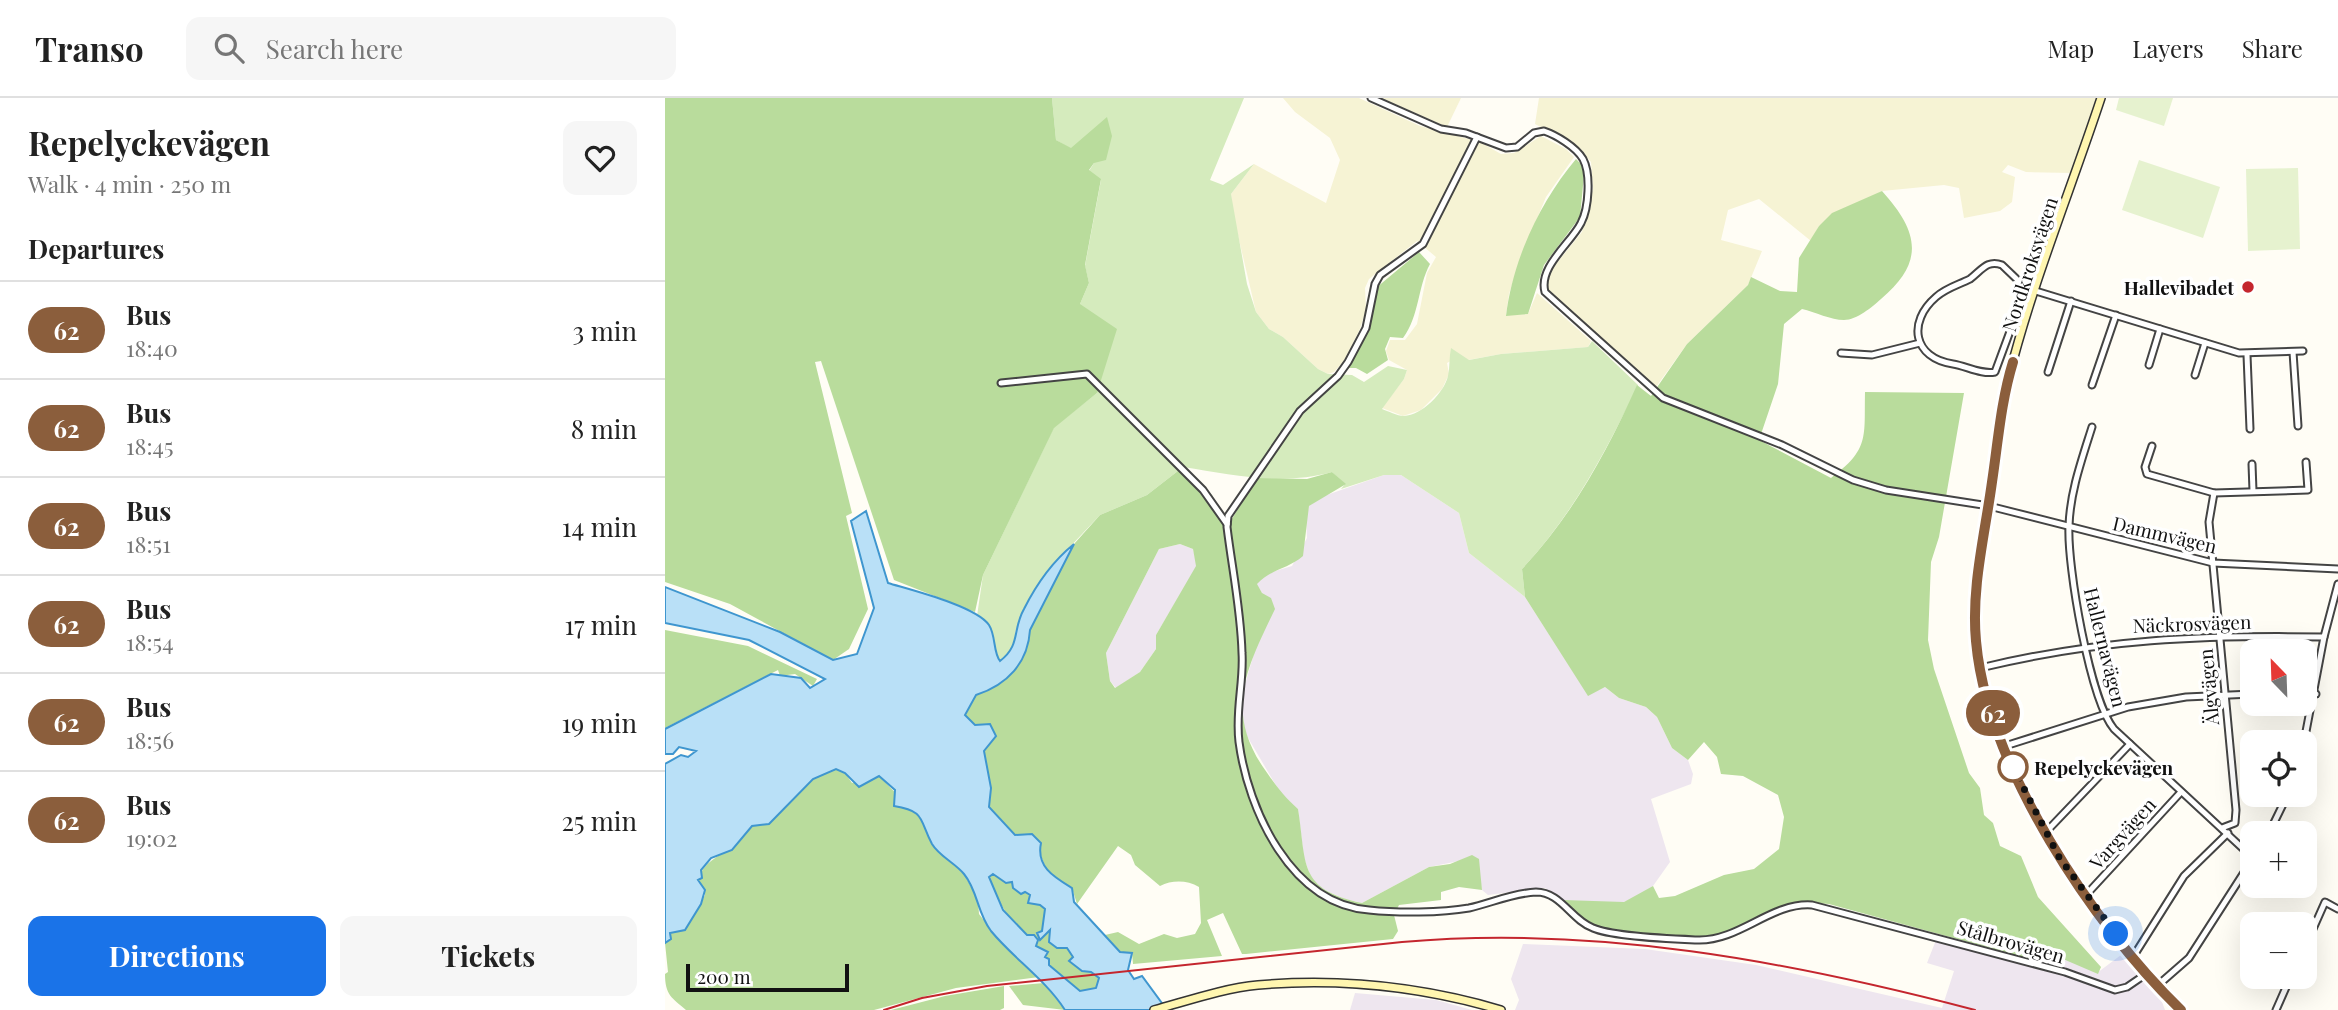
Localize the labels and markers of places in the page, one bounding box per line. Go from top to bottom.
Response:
place label: Hallevibadet [2124,274,2234,300]
marker: Hallevibadet [2240,279,2256,295]
marker: Repelyckevägen [1998,752,2028,782]
place label: Repelyckevägen [2034,754,2174,780]

